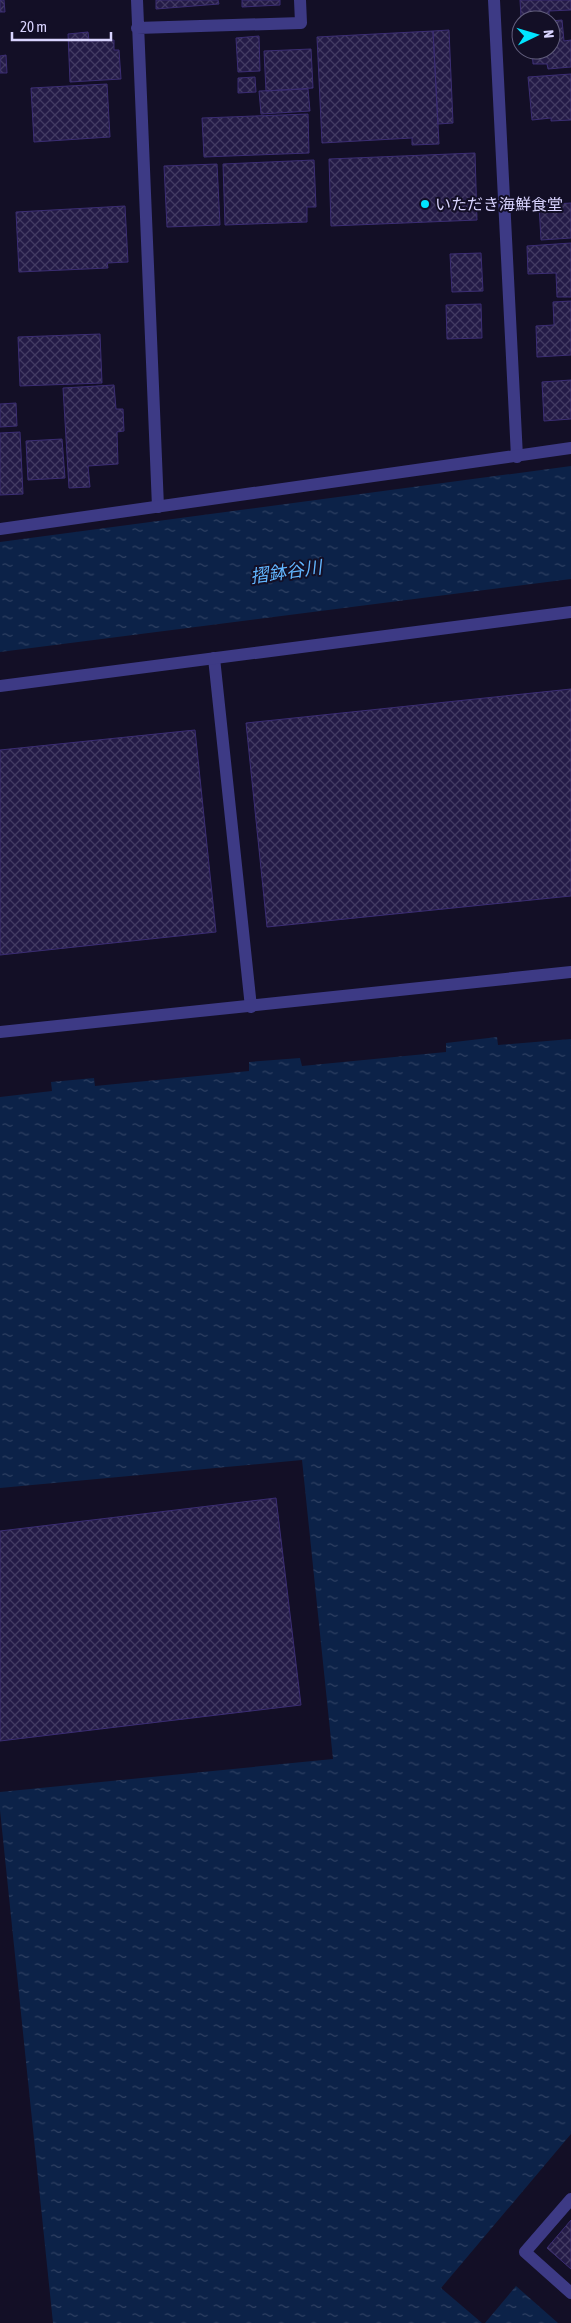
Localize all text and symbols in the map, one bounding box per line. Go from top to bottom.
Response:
scale bar [12,10,111,42]
north arrow [511,10,561,60]
text: 20 m [20,18,47,35]
text: N [541,29,557,39]
place label: いただき海鮮食堂 [435,195,563,213]
marker: いただき海鮮食堂 [419,198,431,210]
water label: 摺鉢谷川 [249,556,325,587]

